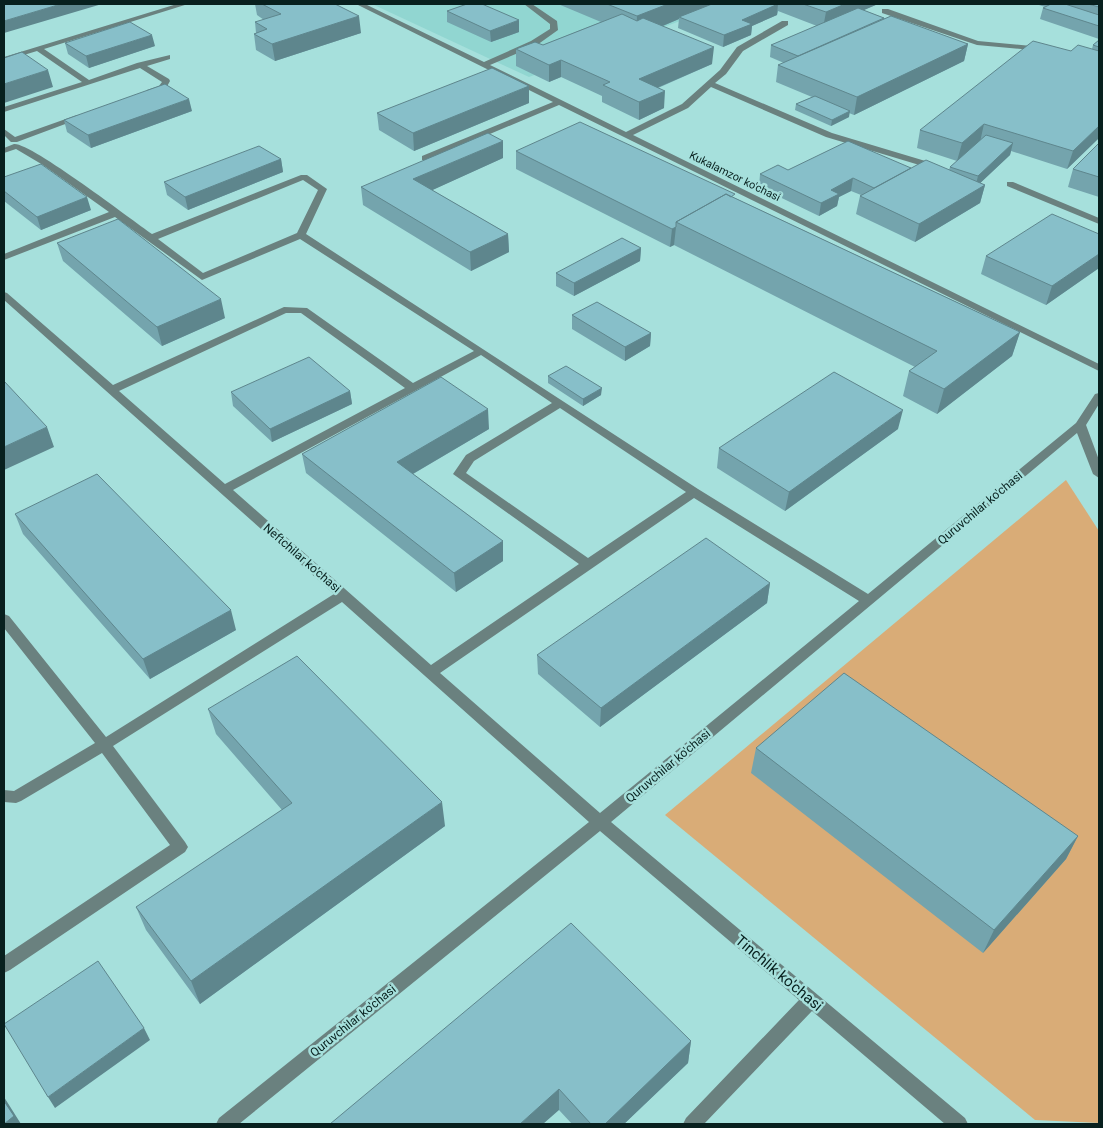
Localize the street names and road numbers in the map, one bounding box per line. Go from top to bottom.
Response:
street label: Kukalamzor ko'chasi [687,149,782,204]
street label: Quruvchilar ko'chasi [935,469,1025,547]
street label: Neftchilar ko'chasi [261,521,344,595]
street label: Quruvchilar ko'chasi [623,727,713,805]
street label: Tinchlik ko'chasi [732,931,826,1015]
street label: Quruvchilar ko'chasi [307,982,399,1060]

